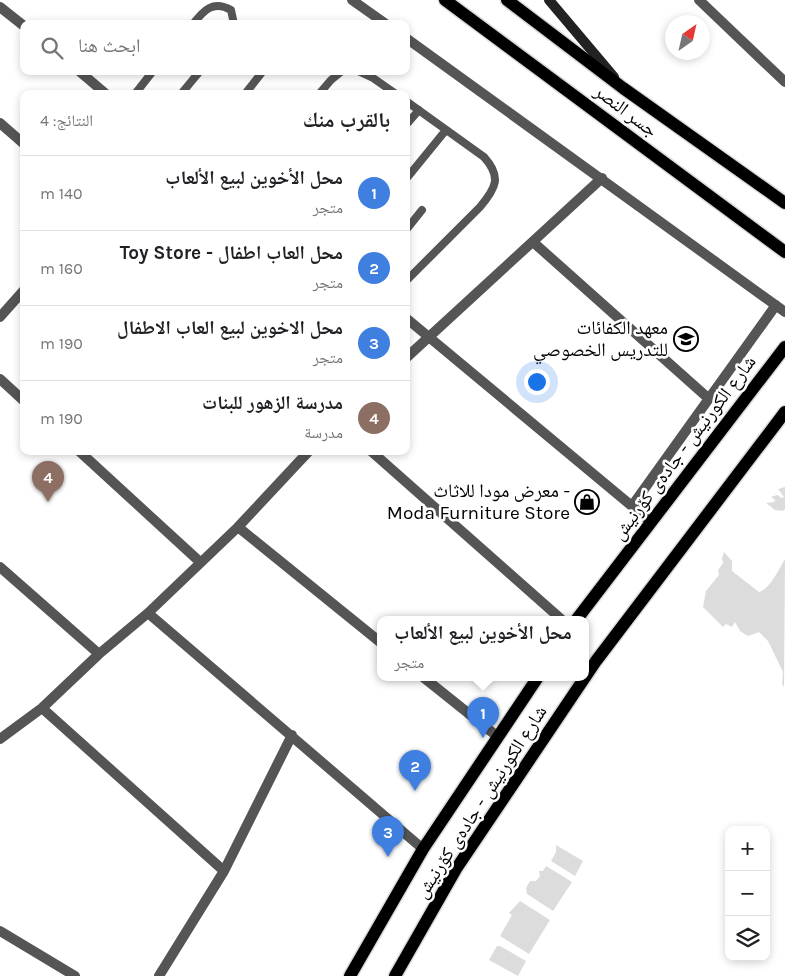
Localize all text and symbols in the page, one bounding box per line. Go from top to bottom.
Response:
north arrow [665,15,710,60]
search box [20,20,410,75]
icon: search [38,34,66,62]
text: ابحث هنا [78,35,140,57]
street label: جسر النصر [589,80,662,142]
text: بالقرب منك [303,108,390,132]
text: النتائج: 4 [40,111,93,130]
text: محل الأخوين لبيع الألعاب [165,167,343,189]
text: 140 m [40,184,83,203]
text: 1 [371,184,377,203]
text: متجر [313,198,343,217]
text: محل العاب اطفال - Toy Store [120,242,343,264]
text: 160 m [40,259,83,278]
text: 2 [369,259,379,278]
text: متجر [313,273,343,292]
text: محل الاخوين لبيع العاب الاطفال [117,317,343,339]
place label: معهد الكفائات للتدريس الخصوصي [533,317,668,365]
school or university icon: معهد الكفائات للتدريس الخصوصي [673,326,699,352]
text: 190 m [40,334,83,353]
text: 3 [369,334,379,353]
text: متجر [313,348,343,367]
street label: شارع الكورنيش - جادەی کۆرنیش [607,351,761,545]
your location [524,369,550,395]
text: مدرسة الزهور للبنات [202,392,343,414]
text: 190 m [40,409,83,428]
text: 4 [369,409,379,428]
text: مدرسة [304,423,343,442]
pin: 4 [32,461,64,502]
place label: معرض مودا للاثاث - Moda Furniture Store [387,480,570,524]
shop icon: معرض مودا للاثاث - Moda Furniture Store [574,489,600,515]
popup [377,616,589,681]
text: محل الأخوين لبيع الألعاب [394,622,572,644]
text: متجر [394,653,424,672]
pin: 1 [467,697,499,738]
street label: شارع الكورنيش - جادەی کۆرنیش [410,701,552,903]
pin: 2 [399,750,431,791]
pin: 3 [372,816,404,857]
map controls [725,826,770,961]
button: + [725,826,770,871]
button: − [725,871,770,916]
button: layers [725,916,770,961]

